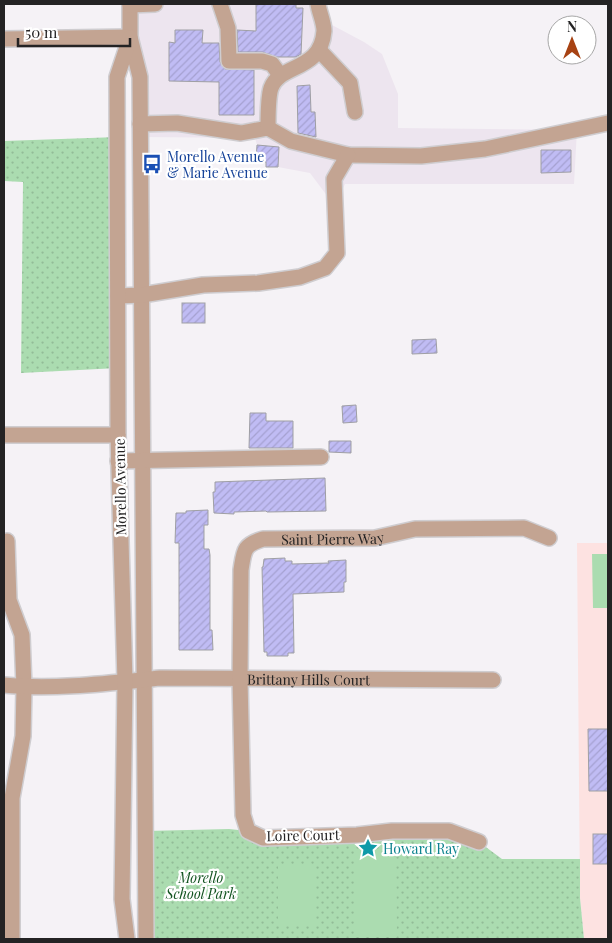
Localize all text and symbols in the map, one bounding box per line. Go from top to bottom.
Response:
scale bar [18,15,130,47]
north arrow [547,15,597,65]
text: N [567,17,577,36]
text: 50 m [25,22,58,42]
place label: Morello Avenue & Marie Avenue [167,147,268,182]
bus stop icon: Morello Avenue & Marie Avenue [141,153,163,175]
street label: Morello Avenue [110,438,130,536]
street label: Saint Pierre Way [281,527,386,548]
street label: Brittany Hills Court [247,669,371,689]
street label: Loire Court [266,825,341,845]
place icon: Howard Ray [357,837,379,859]
place label: Howard Ray [383,839,459,858]
park label: Morello School Park [165,868,236,903]

